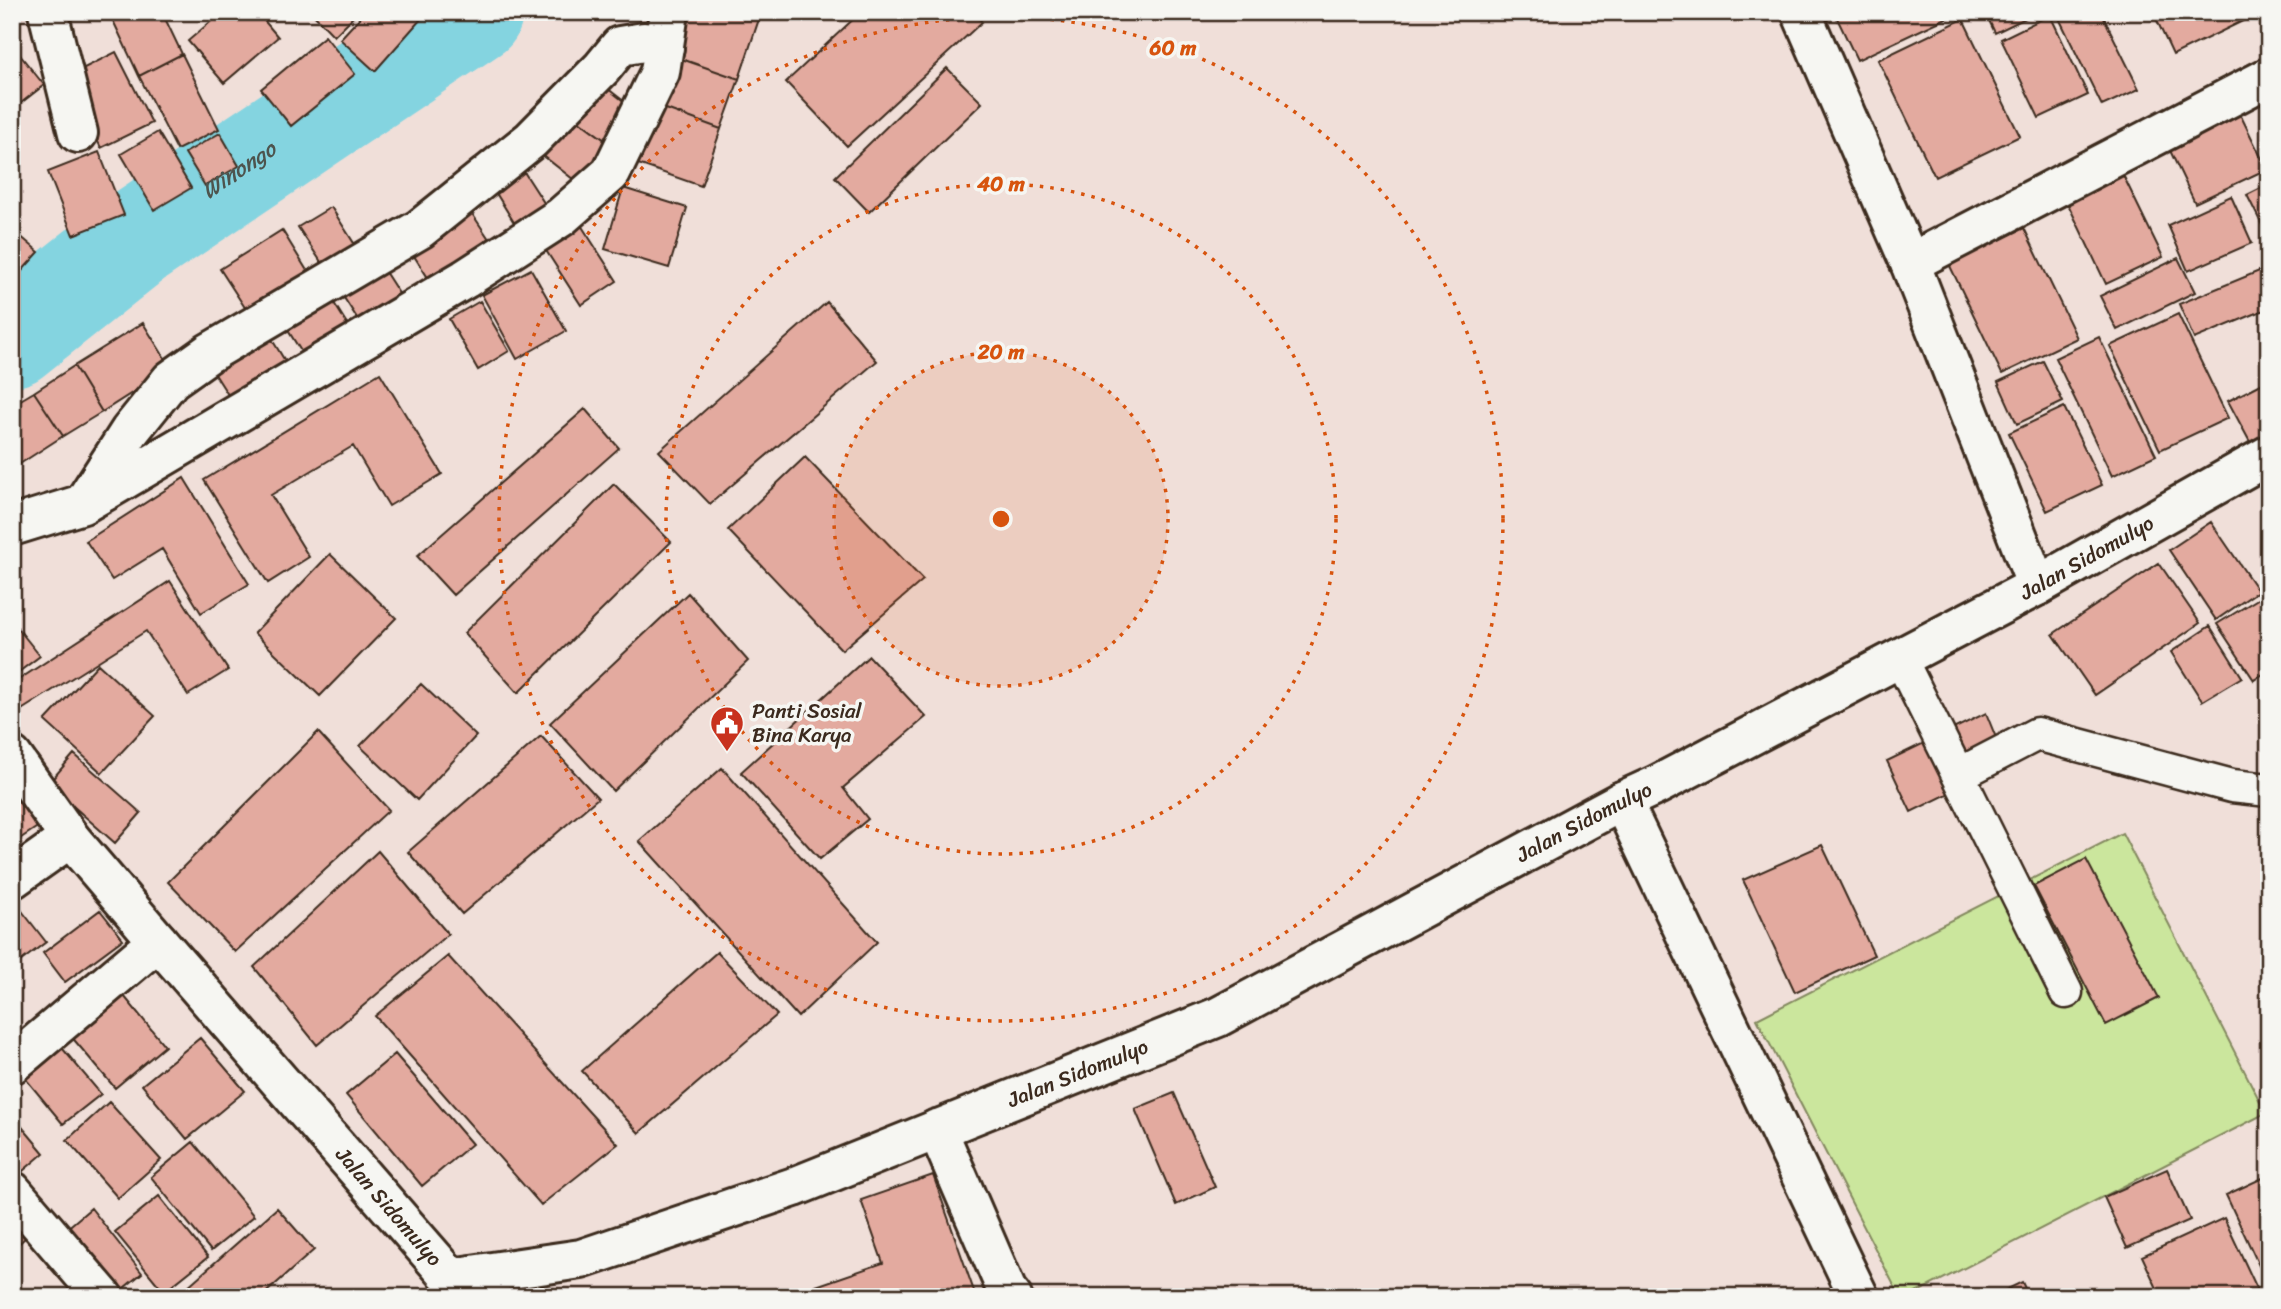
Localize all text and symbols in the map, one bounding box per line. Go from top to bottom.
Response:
text: 60 m [1149,29,1197,67]
water label: Winongo [193,129,286,210]
text: 40 m [976,165,1026,203]
text: 20 m [977,333,1025,371]
street label: Jalan Sidomulyo [2012,505,2161,611]
centre of rings [989,507,1013,531]
place label: Panti Sosial Bina Karya [752,692,863,754]
public building icon: Panti Sosial Bina Karya [708,704,746,753]
street label: Jalan Sidomulyo [1508,771,1658,874]
street label: Jalan Sidomulyo [1001,1028,1154,1119]
street label: Jalan Sidomulyo [325,1137,452,1275]

